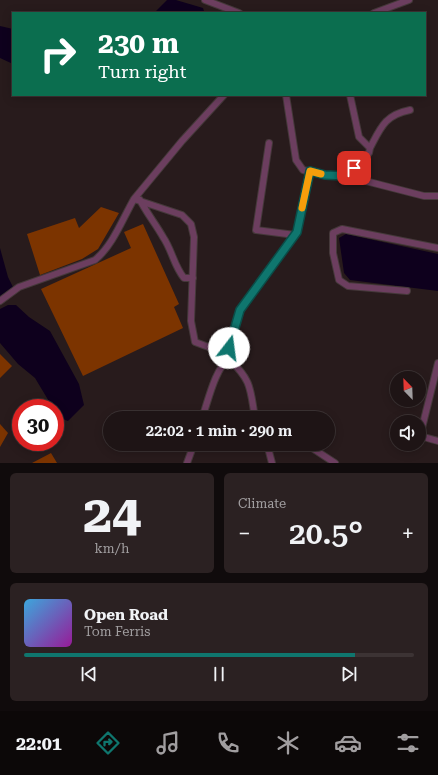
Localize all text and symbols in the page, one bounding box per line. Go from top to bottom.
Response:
text: 230 m [98,27,179,60]
icon: right [32,28,84,80]
text: Turn right [98,61,186,82]
pin [337,151,371,185]
icon: arrive [343,157,365,179]
position arrow [208,327,250,369]
north arrow [390,371,426,407]
map controls [390,371,426,451]
speed limit sign: 30 [12,399,64,451]
button: sound [390,415,426,451]
text: 22:02 · 1 min · 290 m [146,422,292,440]
text: 24 [83,484,141,545]
text: Climate [238,496,286,511]
text: 20.5° [289,516,363,551]
text: − [238,521,250,546]
text: + [402,521,414,546]
text: km/h [95,541,129,556]
text: Open Road [84,606,168,624]
text: Tom Ferris [84,624,150,639]
icon: previous [78,663,100,685]
icon: pause [208,663,230,685]
icon: next [338,663,360,685]
icon: directions [94,729,122,757]
icon: music [154,729,182,757]
icon: phone [214,729,242,757]
icon: climate [274,729,302,757]
icon: car [334,729,362,757]
icon: filters [394,729,422,757]
text: 22:01 [16,733,62,754]

